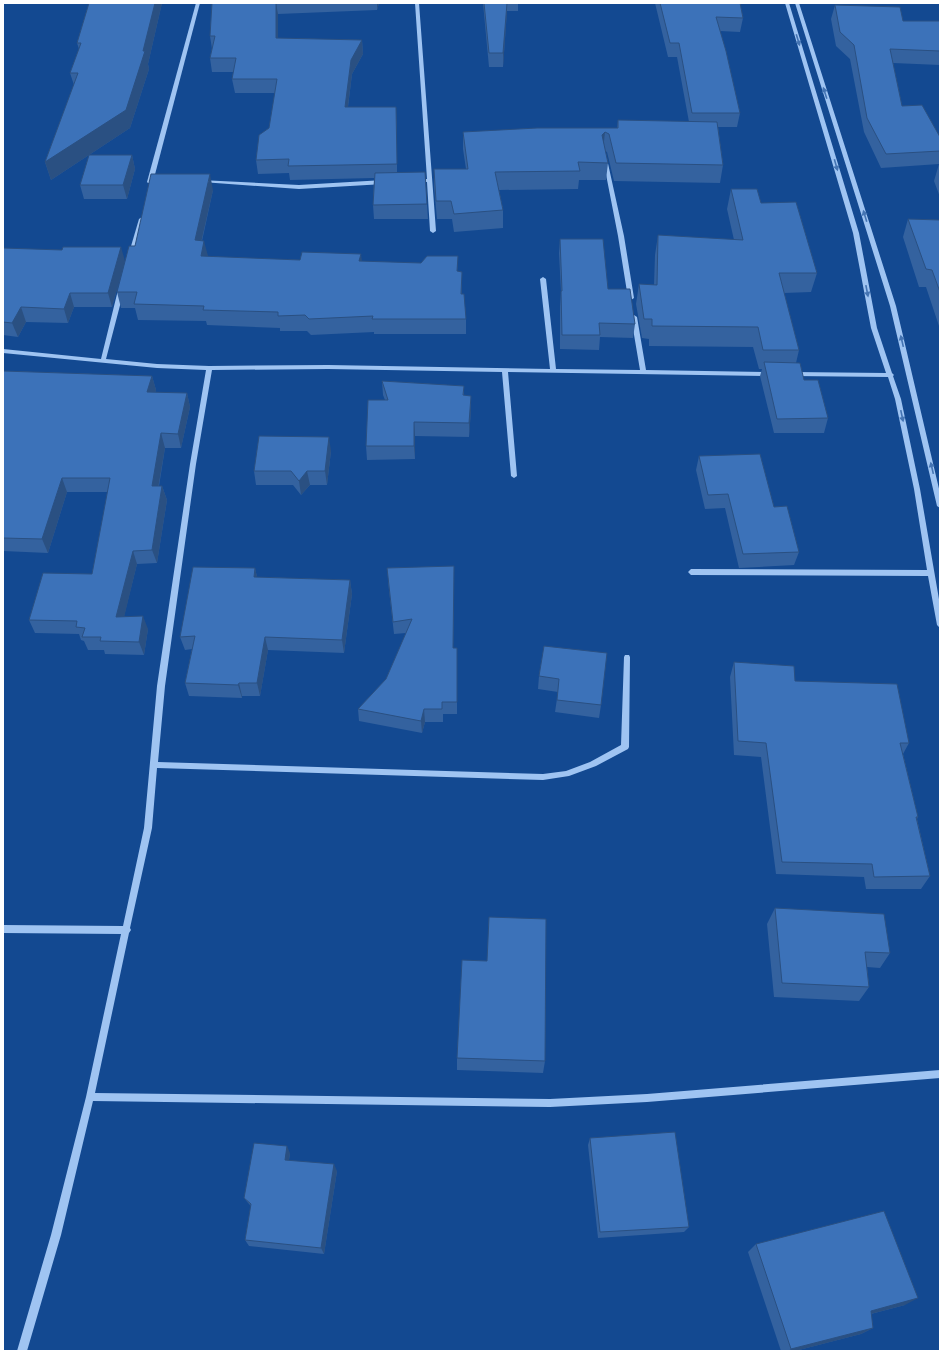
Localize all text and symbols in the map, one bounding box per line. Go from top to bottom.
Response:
one-way arrow [795,35,801,47]
one-way arrow [822,87,828,99]
one-way arrow [833,159,839,171]
one-way arrow [862,210,868,222]
one-way arrow [864,285,870,297]
one-way arrow [898,335,904,347]
one-way arrow [899,409,905,422]
one-way arrow [928,462,934,474]

